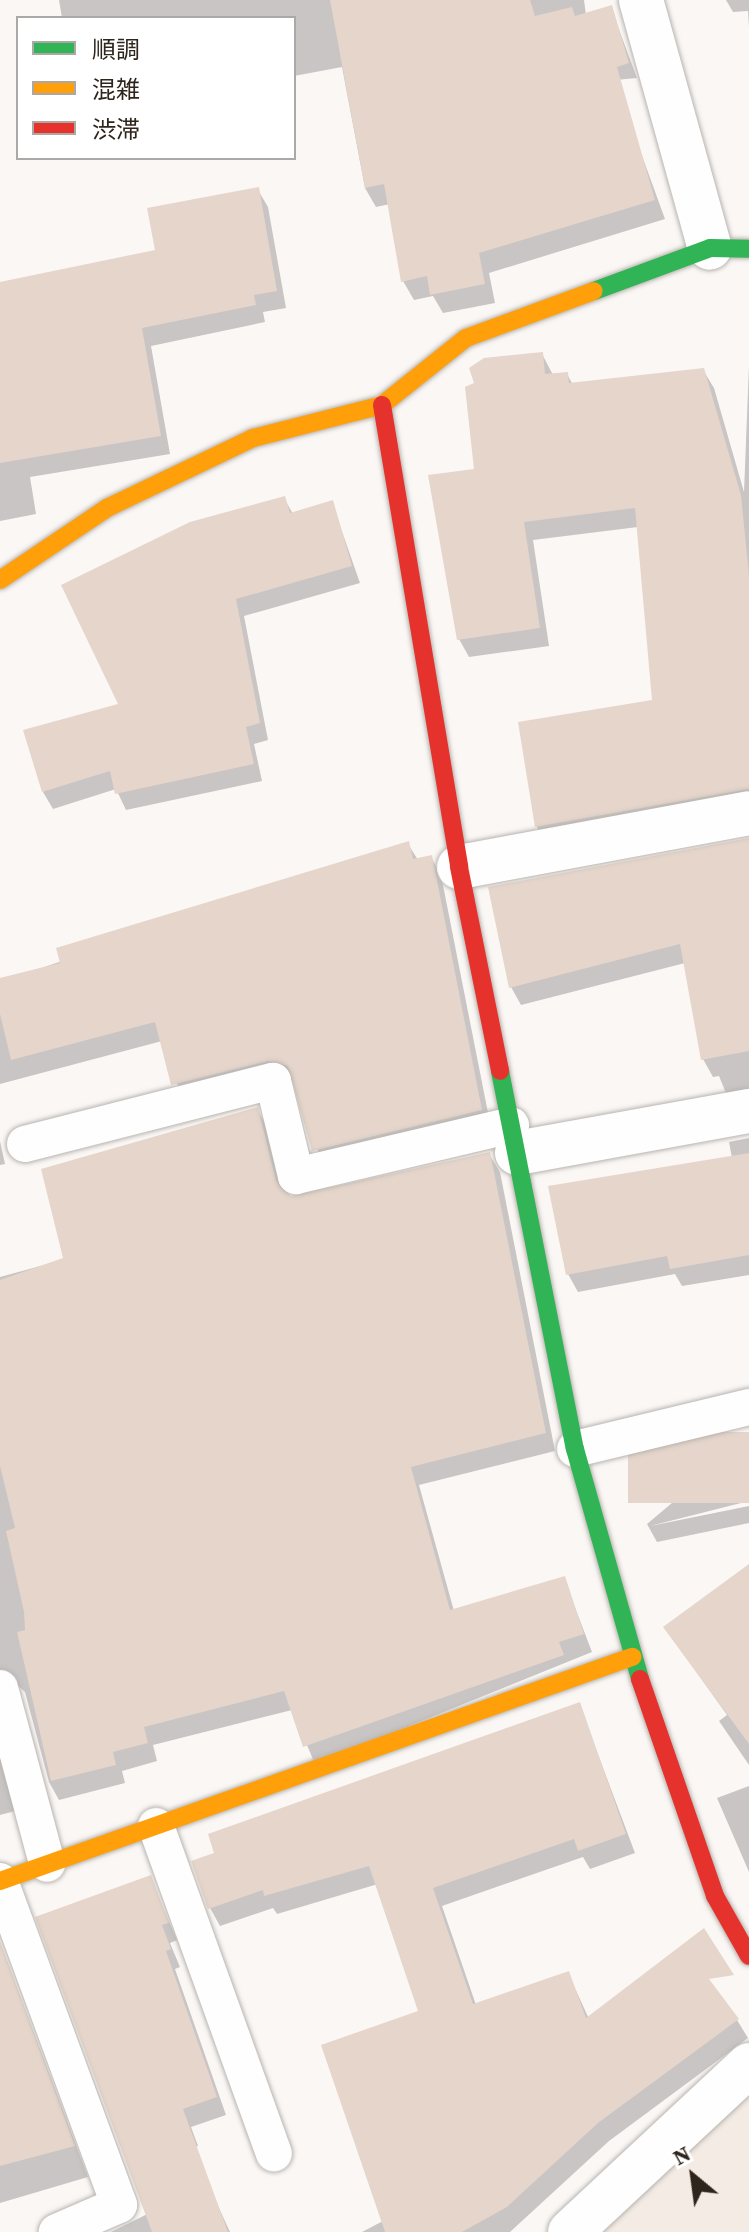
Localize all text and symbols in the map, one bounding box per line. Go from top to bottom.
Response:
legend [16,16,296,160]
text: 順調 [92,33,140,66]
text: 混雑 [92,73,140,106]
text: 渋滞 [92,113,140,146]
north arrow [653,2136,733,2216]
text: N [667,2138,696,2172]

